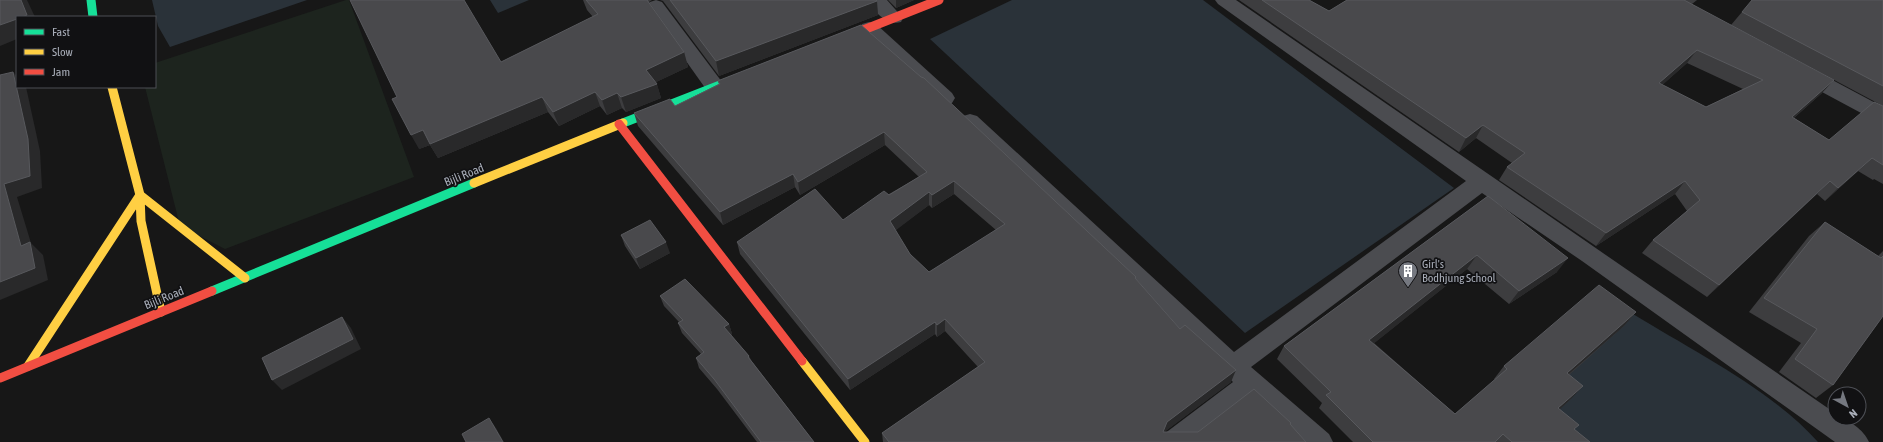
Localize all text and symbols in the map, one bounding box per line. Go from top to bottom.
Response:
legend [16,16,156,88]
text: Fast [52,25,70,39]
text: Slow [52,45,73,59]
text: Jam [52,65,70,79]
street label: Bijli Road [442,161,486,189]
place label: Girl's Bodhjung School [1422,257,1497,285]
building icon: Girl's Bodhjung School [1397,260,1419,288]
street label: Bijli Road [142,284,186,312]
north arrow [1827,386,1867,426]
text: N [1847,407,1860,420]

